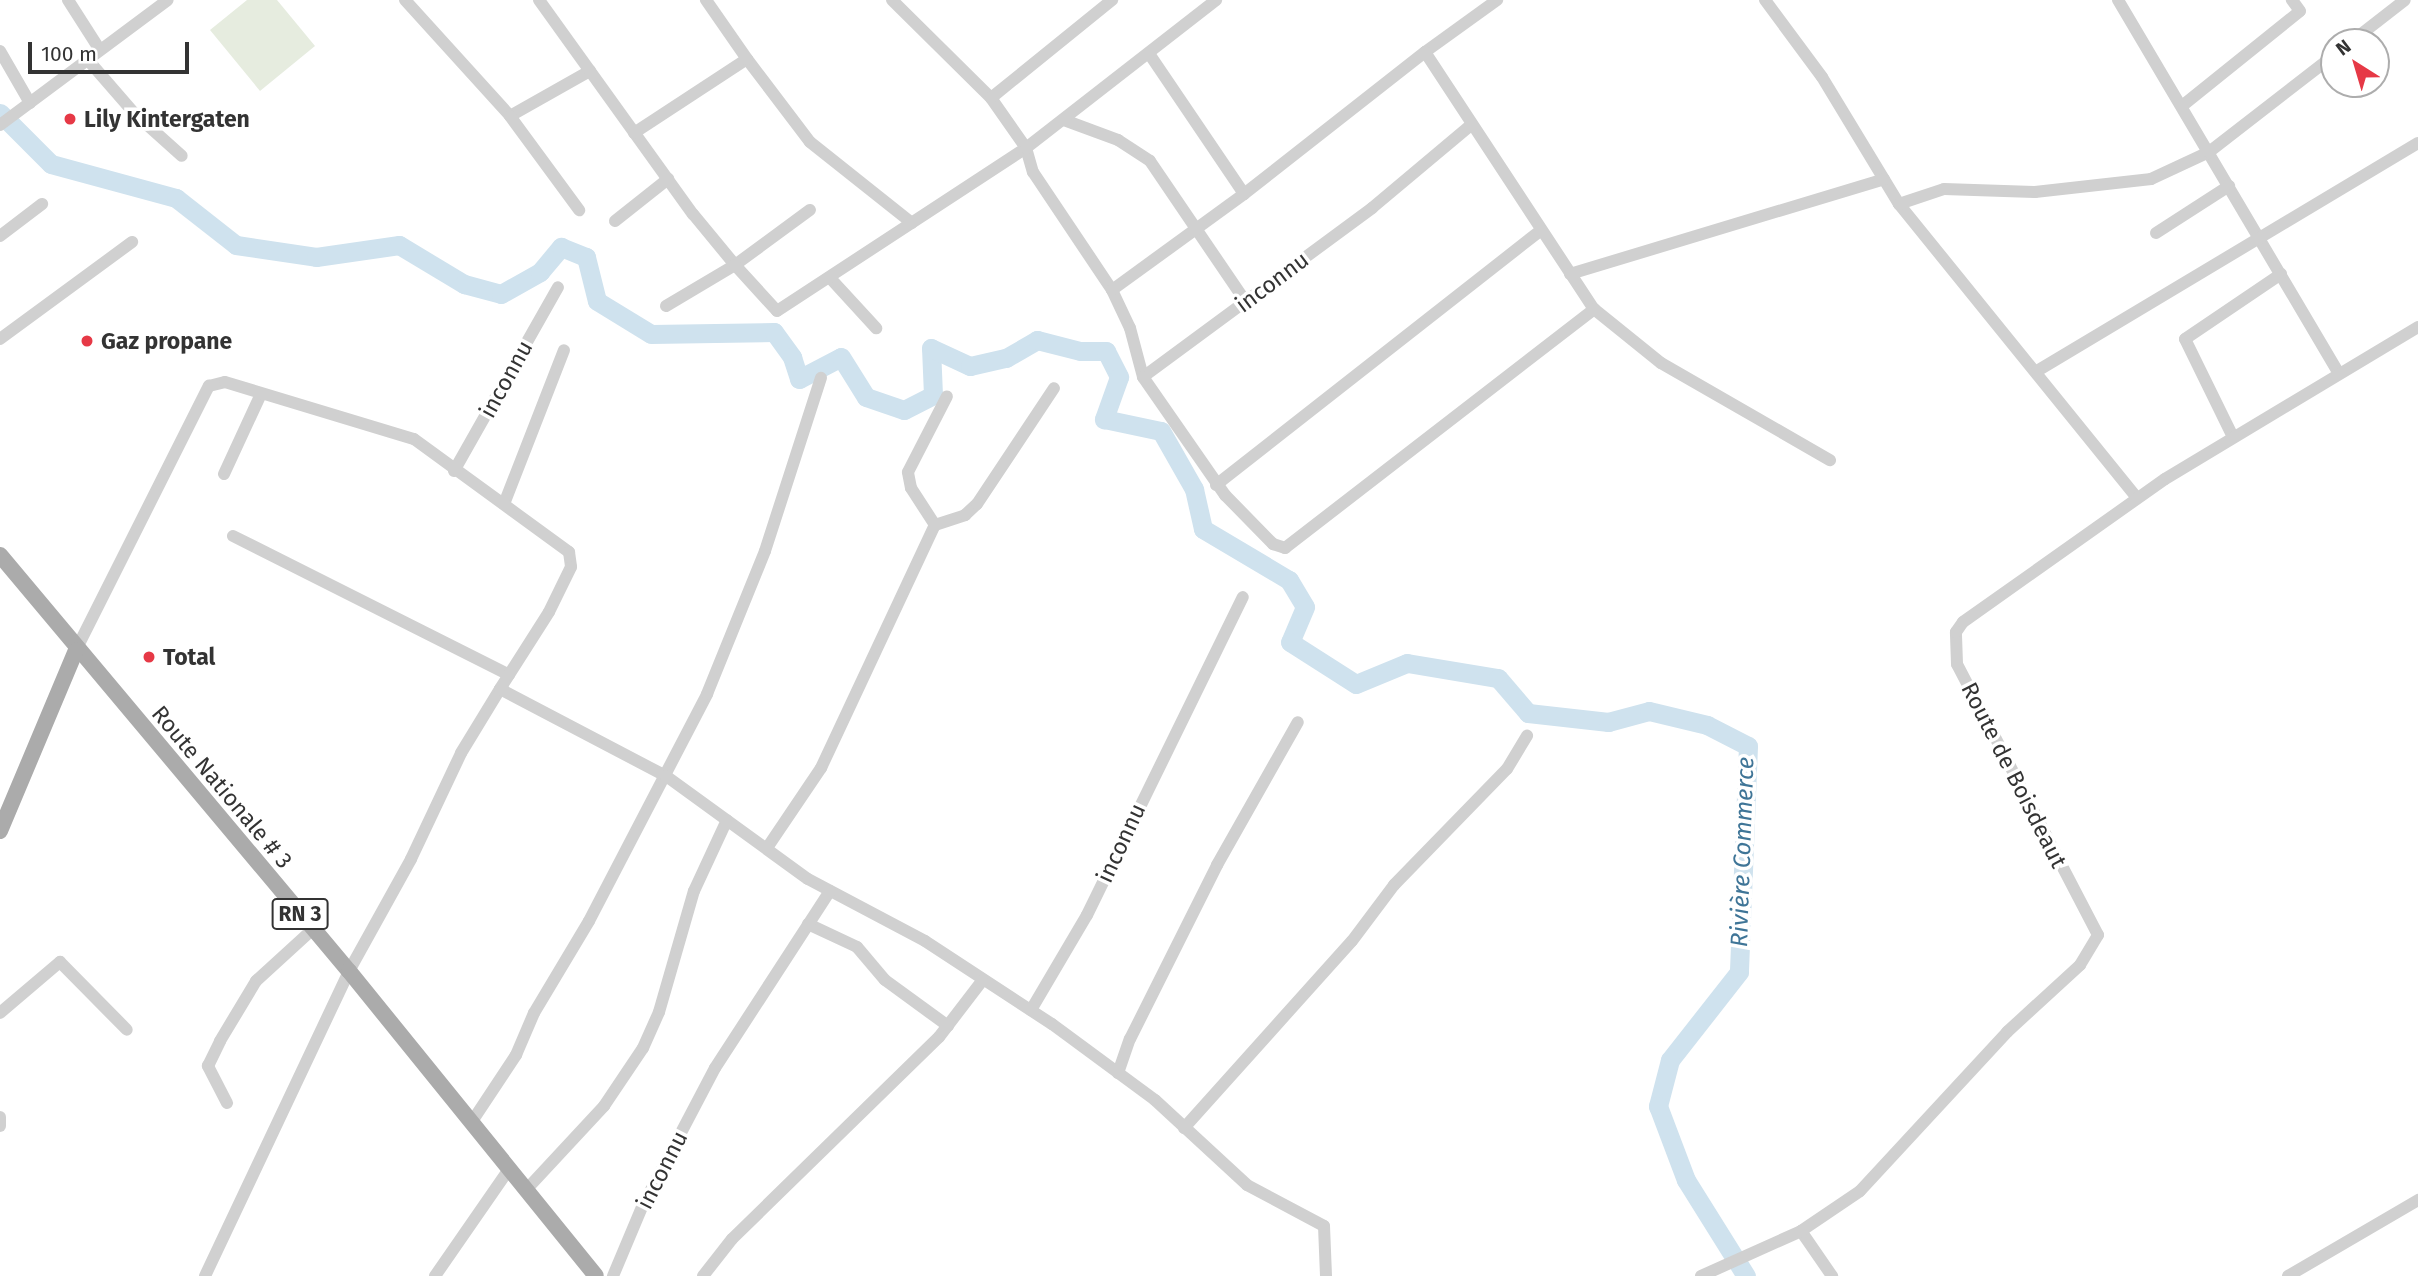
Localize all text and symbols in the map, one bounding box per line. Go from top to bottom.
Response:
scale bar [32,28,192,72]
north arrow [2320,28,2390,98]
text: N [2331,34,2355,60]
text: 100 m [41,41,97,67]
place label: Lily Kintergaten [84,105,250,133]
marker: Lily Kintergaten [62,111,78,127]
street label: inconnu [1230,246,1314,318]
place label: Gaz propane [101,327,232,355]
marker: Gaz propane [79,333,95,349]
street label: inconnu [474,335,538,423]
place label: Total [163,643,215,671]
marker: Total [141,649,157,665]
street label: Route de Boisdeaut [1955,678,2073,872]
street label: Route Nationale # 3 [146,700,298,874]
water label: Rivière Commerce [1725,756,1761,948]
street label: inconnu [1091,799,1151,887]
road number: RN 3 [270,897,330,932]
street label: inconnu [631,1126,693,1214]

